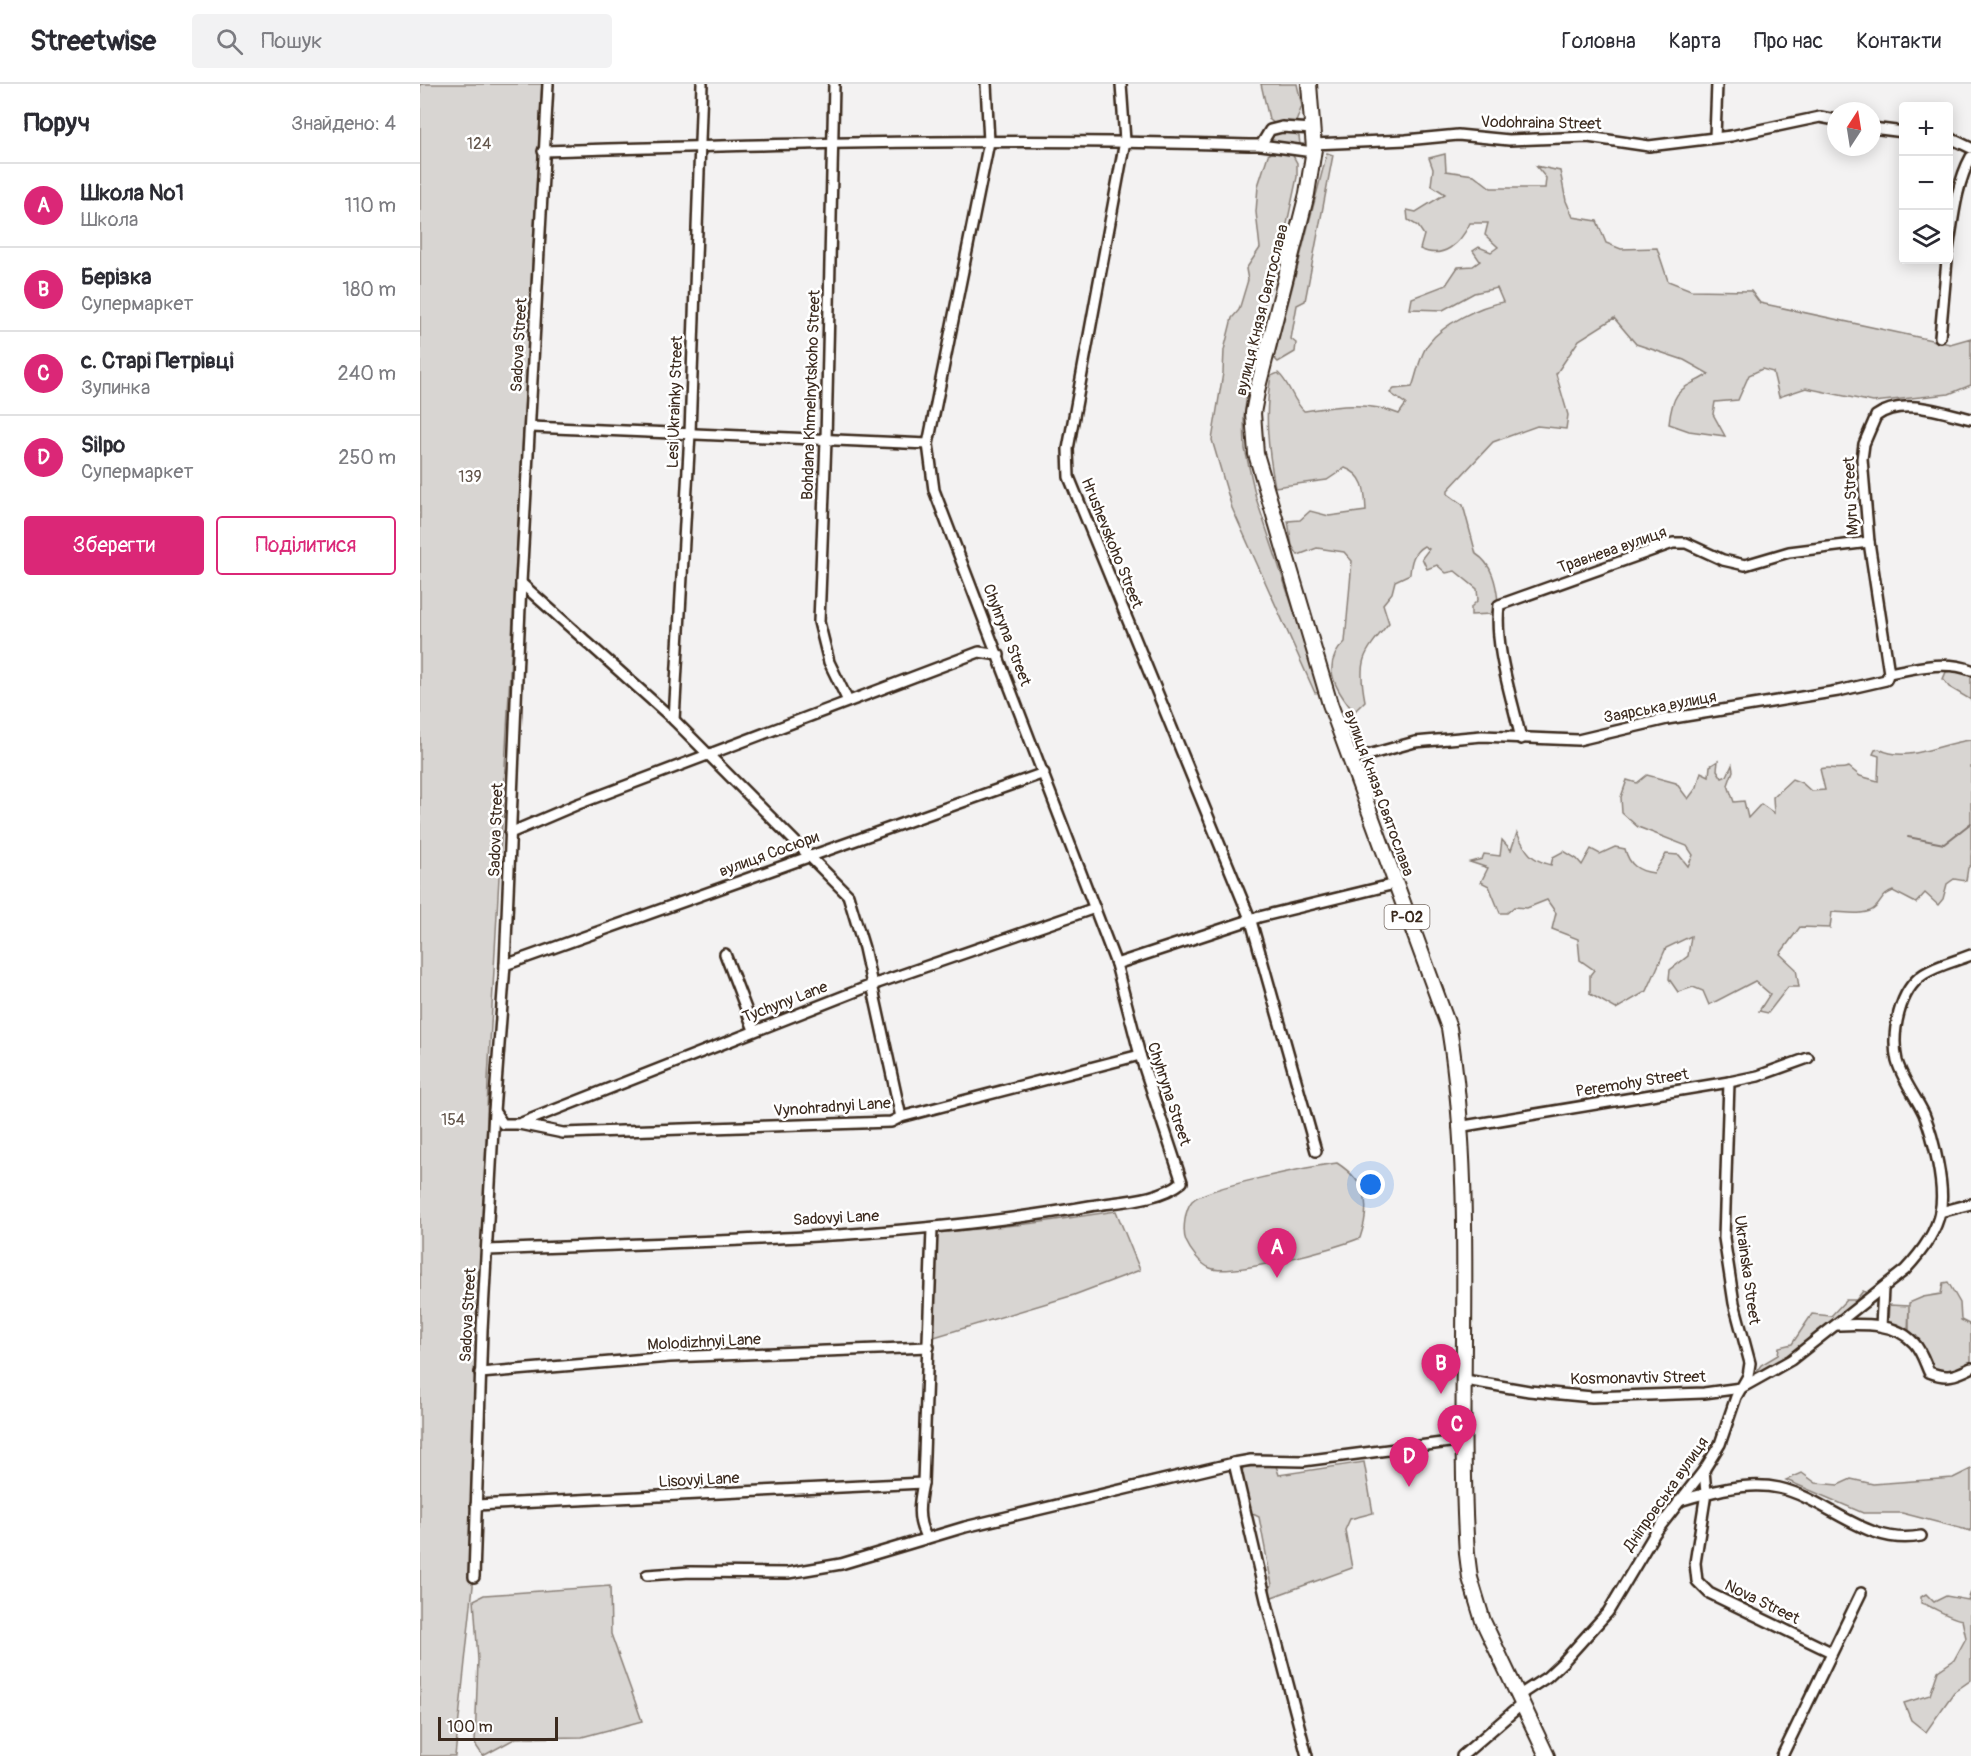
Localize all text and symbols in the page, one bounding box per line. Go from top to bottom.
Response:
search box [192,14,612,68]
text: Streetwise [30,24,156,59]
icon: search [213,25,246,58]
text: Пошук [261,27,322,55]
text: Головна [1562,28,1636,55]
text: Карта [1669,28,1721,55]
text: Про нас [1754,28,1823,55]
text: Контакти [1856,28,1941,55]
north arrow [1827,102,1881,156]
map controls [1899,102,1953,264]
button: + [1899,102,1953,156]
text: Поруч [24,107,90,139]
text: Знайдено: 4 [291,111,396,136]
street label: Vodohraina Street [1480,112,1602,134]
park label: 124 [467,134,491,154]
button: − [1899,156,1953,210]
text: Школа №1 [81,179,184,207]
text: A [37,193,50,218]
text: 110 m [345,193,396,218]
text: Школа [81,207,138,232]
button: layers [1899,210,1953,264]
street label: вулиця Князя Святослава [1231,222,1293,398]
text: Берізка [81,263,152,291]
text: B [38,277,49,302]
text: 180 m [342,277,396,302]
street label: Bohdana Khmelnytskoho Street [797,289,825,500]
text: Супермаркет [81,291,193,316]
street label: Sadova Street [507,297,531,393]
street label: Lesi Ukrainky Street [663,335,687,469]
text: с. Старі Петрівці [81,347,234,375]
text: C [37,361,50,386]
text: 240 m [337,361,396,386]
text: Зупинка [81,375,150,400]
text: Silpo [81,431,125,459]
text: D [37,445,50,470]
text: 250 m [338,445,396,470]
street label: Myru Street [1839,455,1863,536]
text: Супермаркет [81,459,193,484]
park label: 139 [458,467,482,487]
street label: Hrushevskoho Street [1077,475,1148,612]
button: Зберегти [24,516,204,575]
button: Поділитися [216,516,396,575]
street label: Травнева вулиця [1555,522,1669,578]
street label: Chyhryna Street [978,581,1036,689]
street label: Заярська вулиця [1602,686,1718,728]
street label: вулиця Князя Святослава [1340,707,1418,879]
street label: Sadova Street [484,782,508,878]
street label: вулиця Сосюри [716,827,822,881]
road number: Р-02 [1384,905,1430,929]
street label: Tychyny Lane [740,977,831,1027]
street label: Chyhryna Street [1143,1040,1195,1149]
street label: Peremohy Street [1574,1064,1690,1102]
street label: Vynohradnyi Lane [773,1093,892,1121]
park label: 154 [441,1110,465,1130]
your location [1356,1170,1385,1199]
street label: Sadovyi Lane [792,1206,880,1230]
street label: Ukrainska Street [1729,1214,1765,1326]
pin: A [1258,1228,1296,1278]
street label: Sadova Street [456,1267,480,1363]
street label: Molodizhnyi Lane [647,1329,761,1355]
pin: B [1422,1344,1460,1394]
street label: Kosmonavtiv Street [1570,1367,1706,1389]
pin: C [1438,1406,1476,1455]
street label: Дніпровська вулиця [1619,1433,1713,1556]
pin: D [1390,1438,1428,1487]
street label: Lisovyi Lane [658,1468,740,1492]
street label: Nova Street [1721,1575,1803,1629]
scale bar [438,1714,558,1742]
text: 100 m [447,1717,493,1737]

